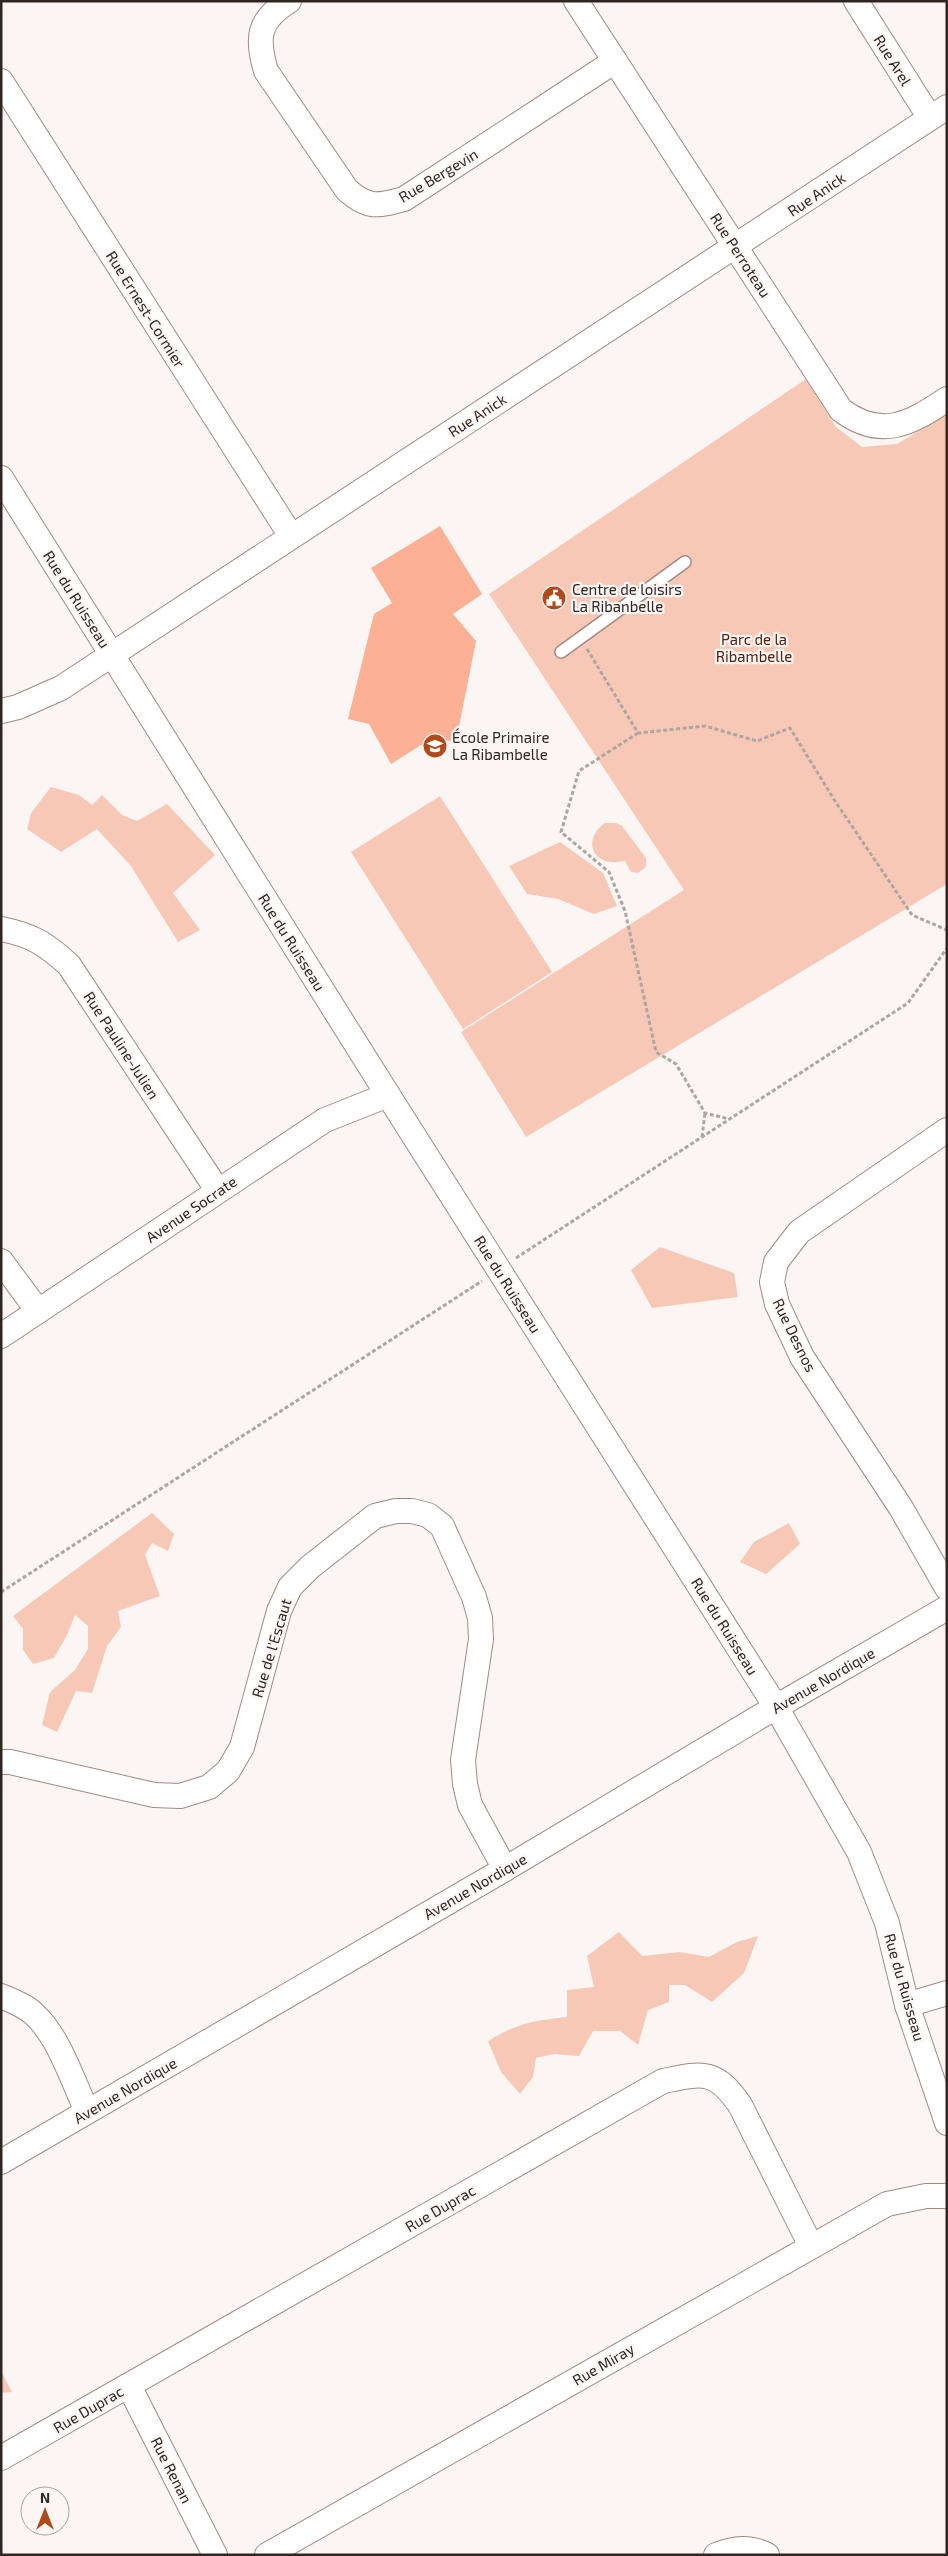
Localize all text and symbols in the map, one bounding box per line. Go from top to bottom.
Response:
street label: Rue Arel [870,31,916,89]
street label: Rue Bergevin [395,144,481,206]
street label: Rue Anick [784,168,849,220]
street label: Rue Perroteau [707,209,775,301]
street label: Rue Ernest-Cormier [103,247,189,371]
street label: Rue Anick [445,389,510,440]
street label: Rue du Ruisseau [40,547,114,651]
place label: Centre de loisirs La Ribanbelle [572,580,682,615]
public building icon: Centre de loisirs La Ribanbelle [541,585,567,611]
park label: Parc de la Ribambelle [716,630,792,665]
place label: École Primaire La Ribambelle [452,728,550,763]
school or university icon: École Primaire La Ribambelle [422,733,448,759]
street label: Rue du Ruisseau [255,890,329,994]
street label: Rue Pauline-Julien [81,988,163,1102]
street label: Avenue Socrate [142,1172,240,1246]
street label: Rue du Ruisseau [471,1232,545,1336]
street label: Rue Desnos [769,1295,821,1375]
street label: Rue du Ruisseau [688,1574,762,1678]
street label: Rue de l'Escaut [247,1596,295,1700]
street label: Avenue Nordique [768,1643,878,1717]
street label: Avenue Nordique [420,1849,530,1923]
street label: Rue du Ruisseau [881,1931,929,2043]
street label: Avenue Nordique [70,2053,180,2127]
street label: Rue Duprac [402,2181,478,2235]
street label: Rue Miray [569,2339,637,2389]
street label: Rue Duprac [50,2382,126,2436]
street label: Rue Renan [148,2434,196,2506]
north arrow [20,2486,70,2536]
text: N [40,2489,50,2506]

